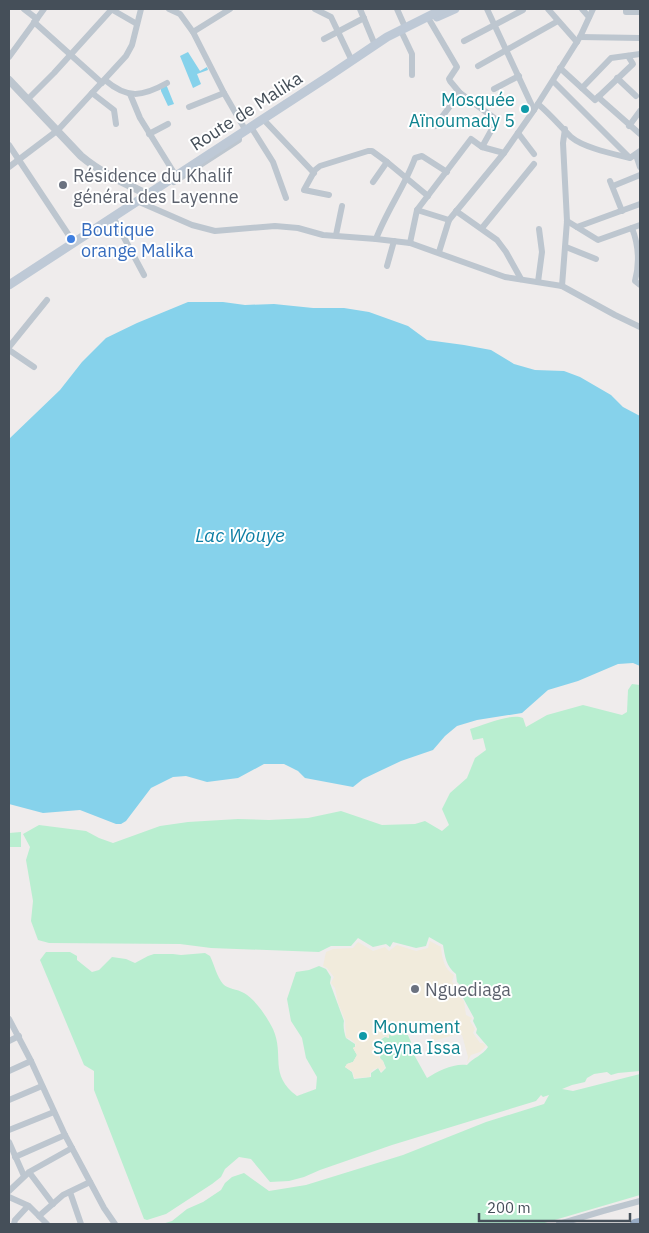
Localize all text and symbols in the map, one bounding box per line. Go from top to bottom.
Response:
street label: Route de Malika [186,66,307,156]
place label: Mosquée Aïnoumady 5 [409,88,515,132]
marker: Mosquée Aïnoumady 5 [519,103,531,115]
place label: Résidence du Khalif général des Layenne [73,164,239,208]
marker: Résidence du Khalif général des Layenne [57,179,69,191]
place label: Boutique orange Malika [81,218,194,262]
marker: Boutique orange Malika [65,233,77,245]
water label: Lac Wouye [195,523,285,547]
place label: Nguediaga [425,978,511,1001]
marker: Nguediaga [409,983,421,995]
place label: Monument Seyna Issa [373,1015,461,1059]
marker: Monument Seyna Issa [357,1030,369,1042]
scale bar [479,1190,630,1222]
text: 200 m [487,1198,531,1217]

